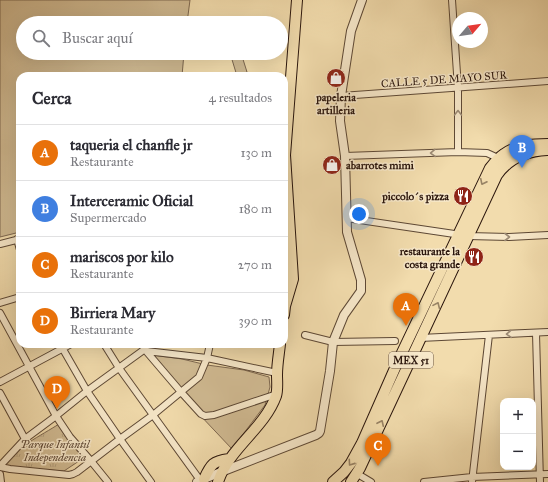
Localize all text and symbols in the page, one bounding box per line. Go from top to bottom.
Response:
north arrow [452,12,488,48]
search box [16,16,288,60]
icon: search [30,27,52,49]
text: Buscar aquí [62,29,133,47]
shop icon: papeleria artilleria [325,67,347,89]
street label: CALLE 5 DE MAYO SUR [381,69,508,90]
text: Cerca [32,88,71,109]
text: 4 resultados [209,90,272,106]
place label: papeleria artilleria [315,91,356,117]
one-way arrow [454,110,462,116]
pin: B [509,135,535,168]
text: taqueria el chanfle jr [70,136,192,154]
text: A [41,145,49,161]
text: 130 m [240,145,272,161]
one-way arrow [430,148,436,157]
text: Restaurante [70,154,134,170]
shop icon: abarrotes mimi [321,154,343,176]
place label: abarrotes mimi [346,159,415,172]
one-way arrow [481,177,488,185]
restaurant icon: piccolo´s pizza [452,185,474,207]
place label: piccolo´s pizza [381,190,449,204]
text: Interceramic Oficial [70,192,193,210]
text: B [41,201,49,217]
text: 180 m [239,201,272,217]
your location [349,204,369,224]
text: Supermercado [70,210,146,226]
one-way arrow [504,233,510,241]
place label: restaurante la costa grande [399,245,460,271]
restaurant icon: restaurante la costa grande [463,246,485,268]
text: mariscos por kilo [70,248,174,266]
text: C [41,257,49,273]
text: 270 m [238,257,272,273]
text: Restaurante [70,266,134,282]
pin: A [393,293,419,326]
one-way arrow [432,301,440,308]
text: Birriera Mary [70,304,155,322]
text: D [40,313,50,329]
text: 390 m [239,313,272,329]
text: Restaurante [70,322,134,338]
one-way arrow [506,330,512,338]
road number: MEX 51 [389,352,433,368]
pin: D [44,376,70,409]
map controls [500,398,536,470]
button: + [500,398,536,434]
one-way arrow [376,419,384,427]
pin: C [365,433,391,466]
button: − [500,434,536,470]
park label: Parque Infantil Independencia [21,438,91,465]
one-way arrow [349,458,356,465]

